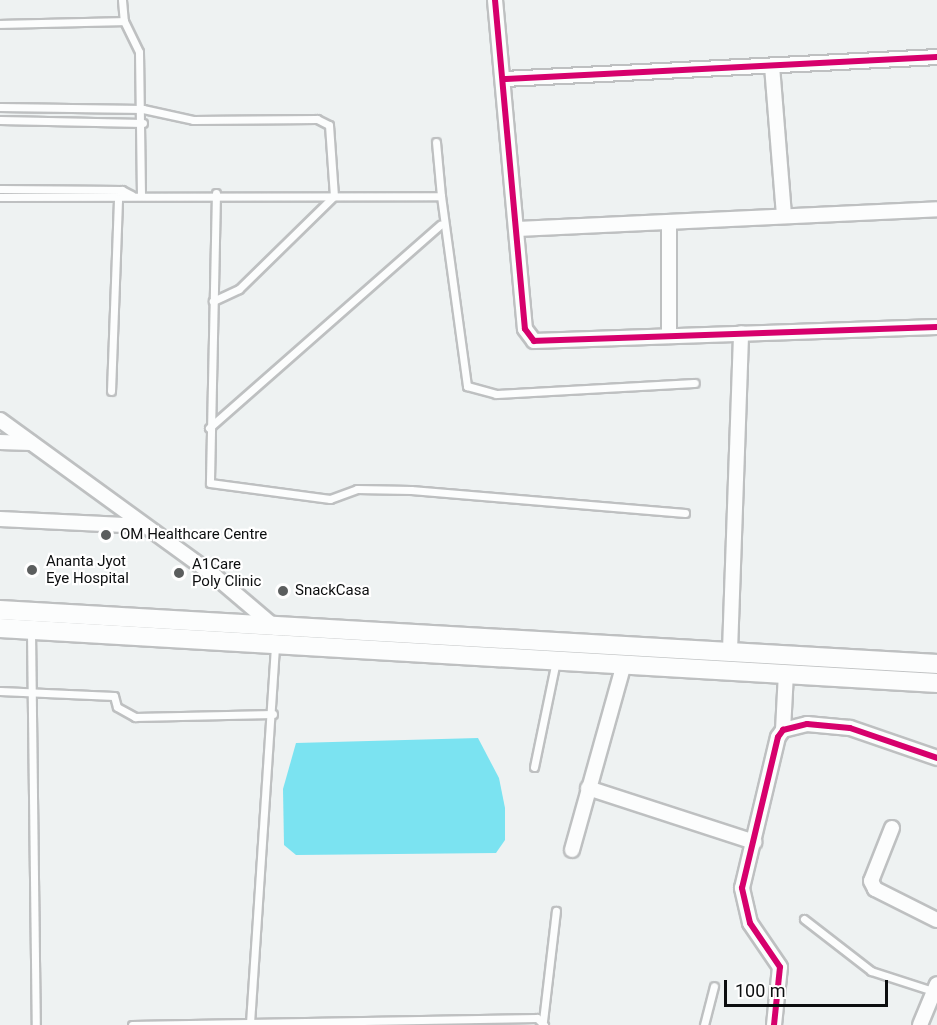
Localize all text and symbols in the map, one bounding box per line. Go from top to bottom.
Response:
marker: OM Healthcare Centre [97,526,115,544]
place label: OM Healthcare Centre [120,526,267,544]
place label: Ananta Jyot Eye Hospital [46,552,129,587]
place label: A1Care Poly Clinic [192,555,261,590]
marker: Ananta Jyot Eye Hospital [23,561,41,579]
marker: A1Care Poly Clinic [170,564,188,582]
place label: SnackCasa [295,582,370,600]
marker: SnackCasa [276,584,290,598]
scale bar [727,968,890,1006]
text: 100 m [735,980,786,1001]

